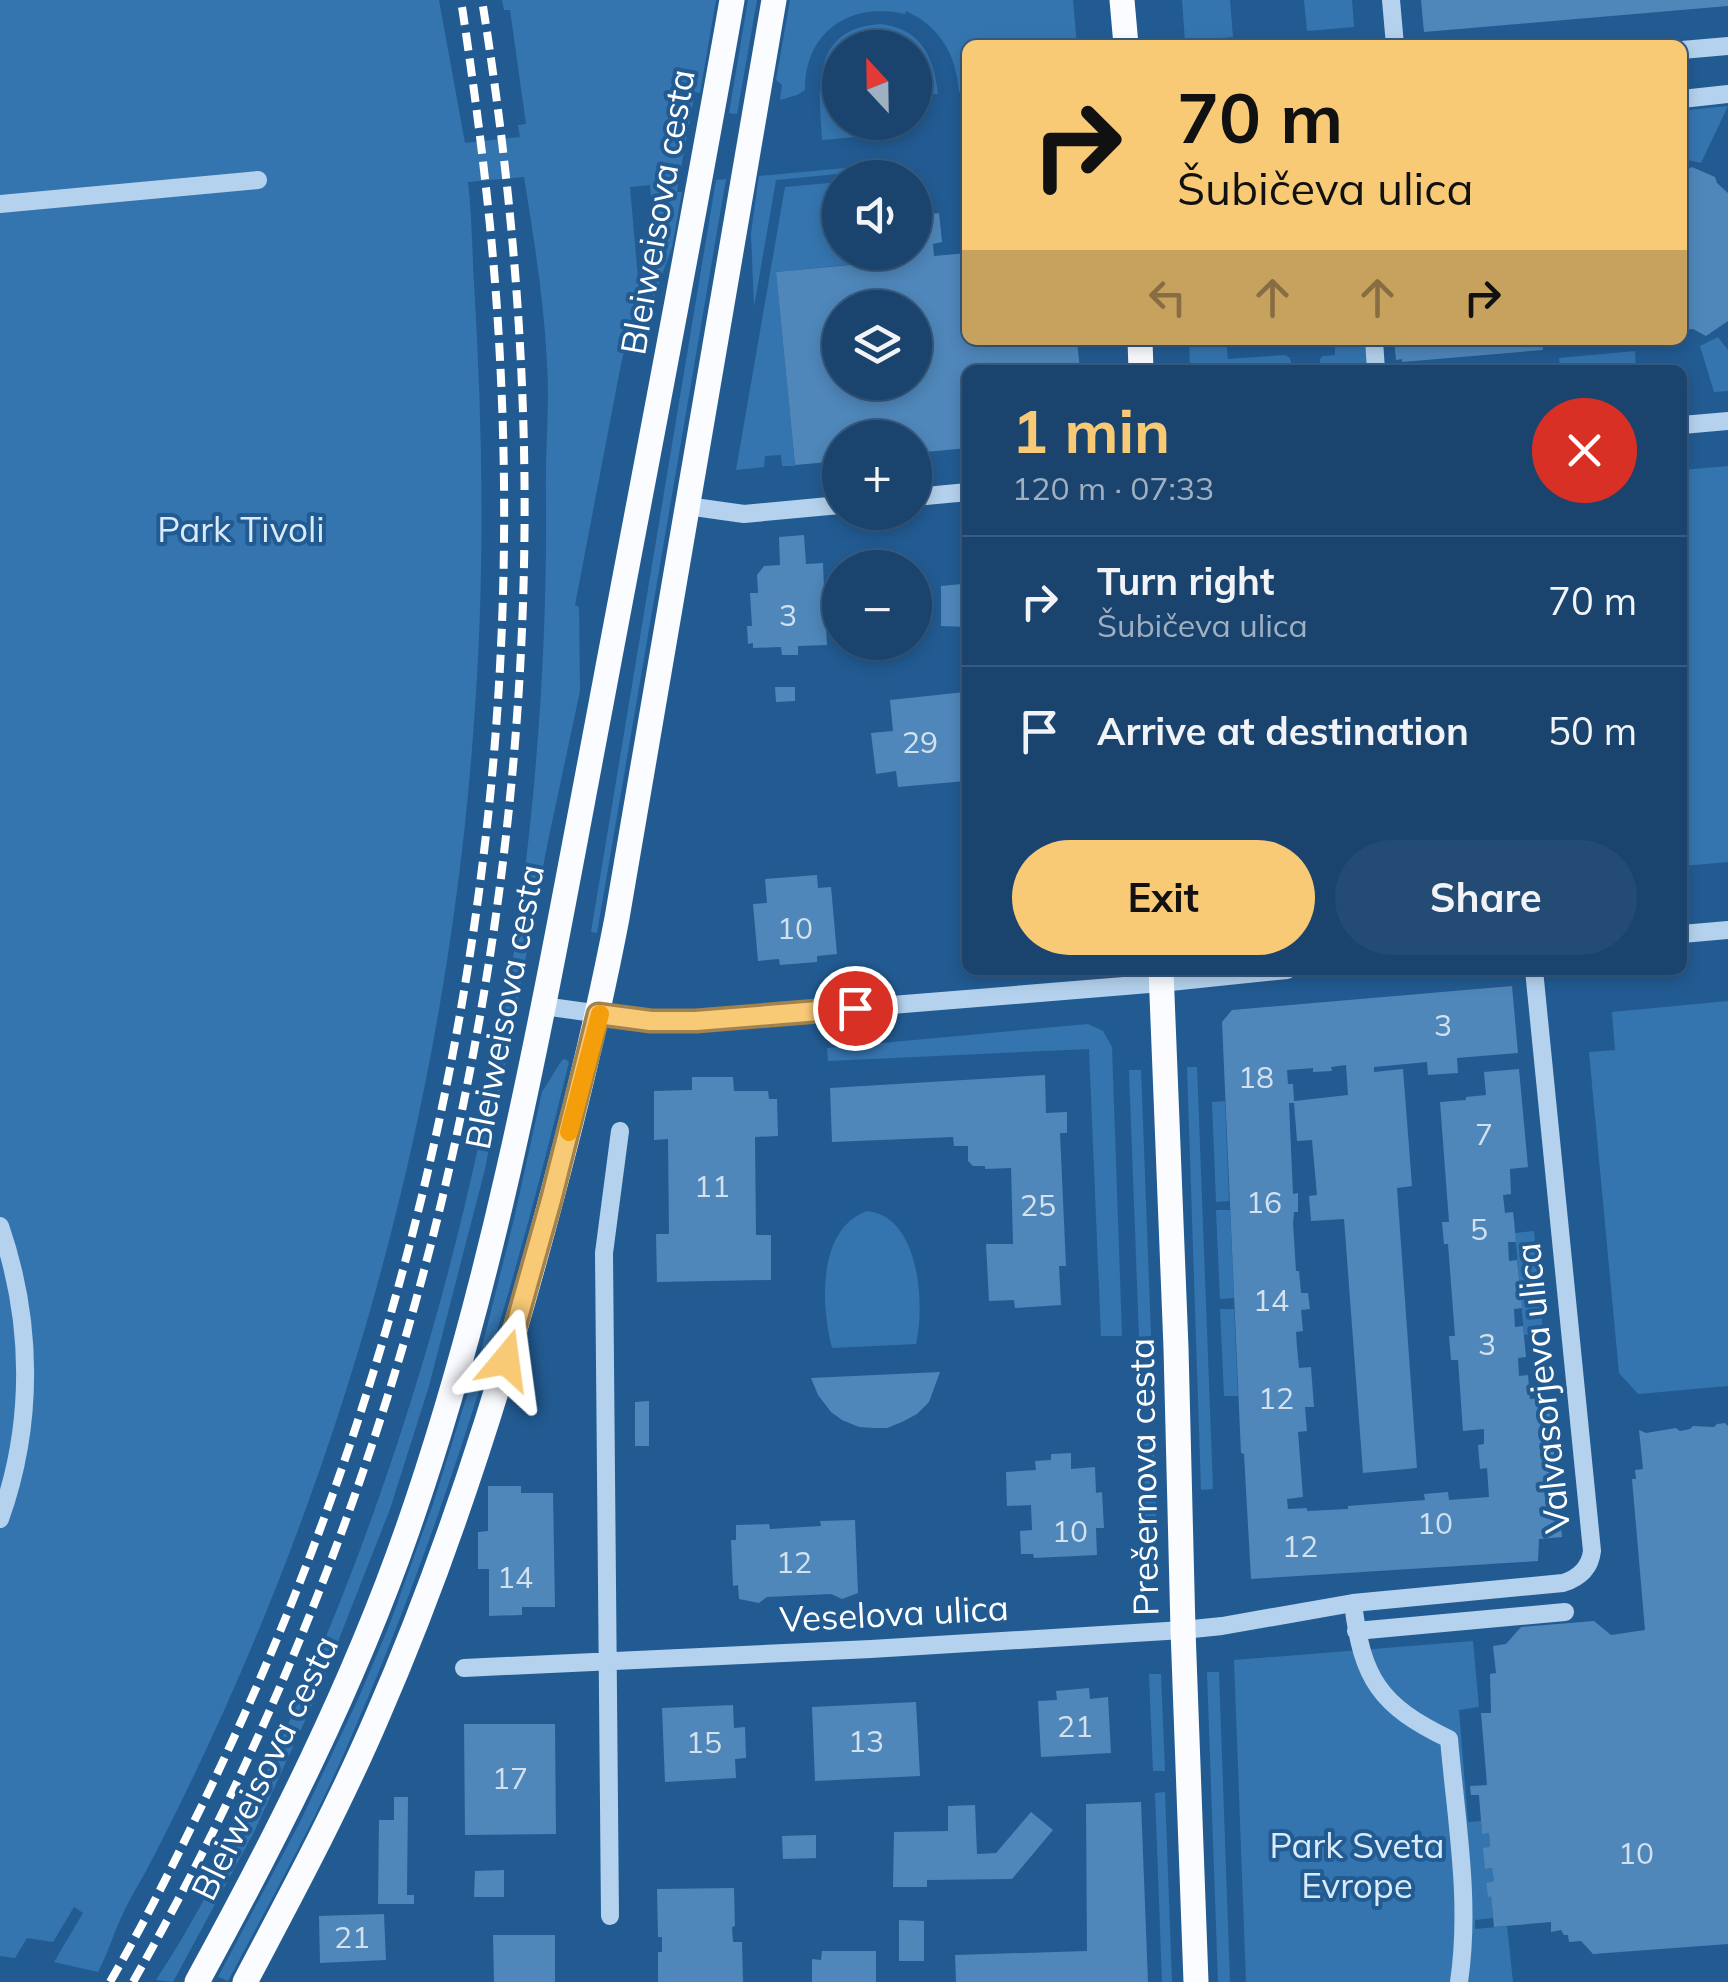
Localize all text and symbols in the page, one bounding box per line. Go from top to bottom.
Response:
north arrow [822,30,932,140]
map controls [822,30,932,660]
street label: Bleiweisova cesta [610,66,704,358]
text: 70 m [1177,73,1343,161]
icon: right [1012,80,1142,210]
button: sound [822,160,932,270]
text: Šubičeva ulica [1177,160,1473,216]
icon: left [1140,270,1195,325]
icon: ahead [1245,270,1300,325]
icon: ahead [1350,270,1405,325]
icon: right [1455,270,1510,325]
button: layers [822,290,932,400]
text: 1 min [1012,393,1170,468]
button: close [1532,398,1637,503]
button: + [822,420,932,530]
text: 120 m · 07:33 [1012,468,1214,508]
park label: Park Tivoli [157,507,325,551]
button: − [822,550,932,660]
text: Turn right [1097,557,1274,605]
icon: right [1012,574,1067,629]
text: 70 m [1548,577,1637,625]
house number: 3 [779,596,797,634]
text: Šubičeva ulica [1097,605,1308,645]
icon: arrive [1012,704,1067,759]
text: Arrive at destination [1097,707,1469,755]
text: 50 m [1548,707,1637,755]
house number: 29 [902,723,938,761]
button: Exit [1012,840,1315,955]
button: Share [1335,840,1637,955]
street label: Bleiweisova cesta [455,861,553,1153]
house number: 10 [777,909,813,947]
pin [813,966,898,1051]
icon: arrive [828,981,883,1036]
house number: 3 [1434,1006,1452,1044]
house number: 18 [1238,1058,1274,1096]
house number: 7 [1475,1115,1493,1153]
house number: 11 [694,1167,730,1205]
house number: 16 [1246,1183,1282,1221]
house number: 25 [1020,1186,1056,1224]
house number: 5 [1470,1210,1488,1248]
street label: Valvasorjeva ulica [1505,1241,1579,1535]
house number: 14 [1253,1281,1289,1319]
position arrow [454,1308,558,1412]
house number: 3 [1478,1325,1496,1363]
street label: Prešernova cesta [1119,1338,1167,1616]
house number: 12 [1258,1379,1294,1417]
house number: 10 [1417,1504,1453,1542]
house number: 10 [1052,1512,1088,1550]
house number: 12 [1282,1527,1318,1565]
house number: 12 [776,1543,812,1581]
house number: 14 [497,1558,533,1596]
street label: Veselova ulica [778,1585,1010,1641]
street label: Bleiweisova cesta [181,1628,347,1907]
house number: 21 [1057,1707,1093,1745]
house number: 13 [848,1722,884,1760]
house number: 15 [686,1723,722,1761]
house number: 17 [492,1759,528,1797]
park label: Park Sveta Evrope [1270,1823,1445,1907]
house number: 10 [1618,1834,1654,1872]
house number: 21 [334,1918,370,1956]

